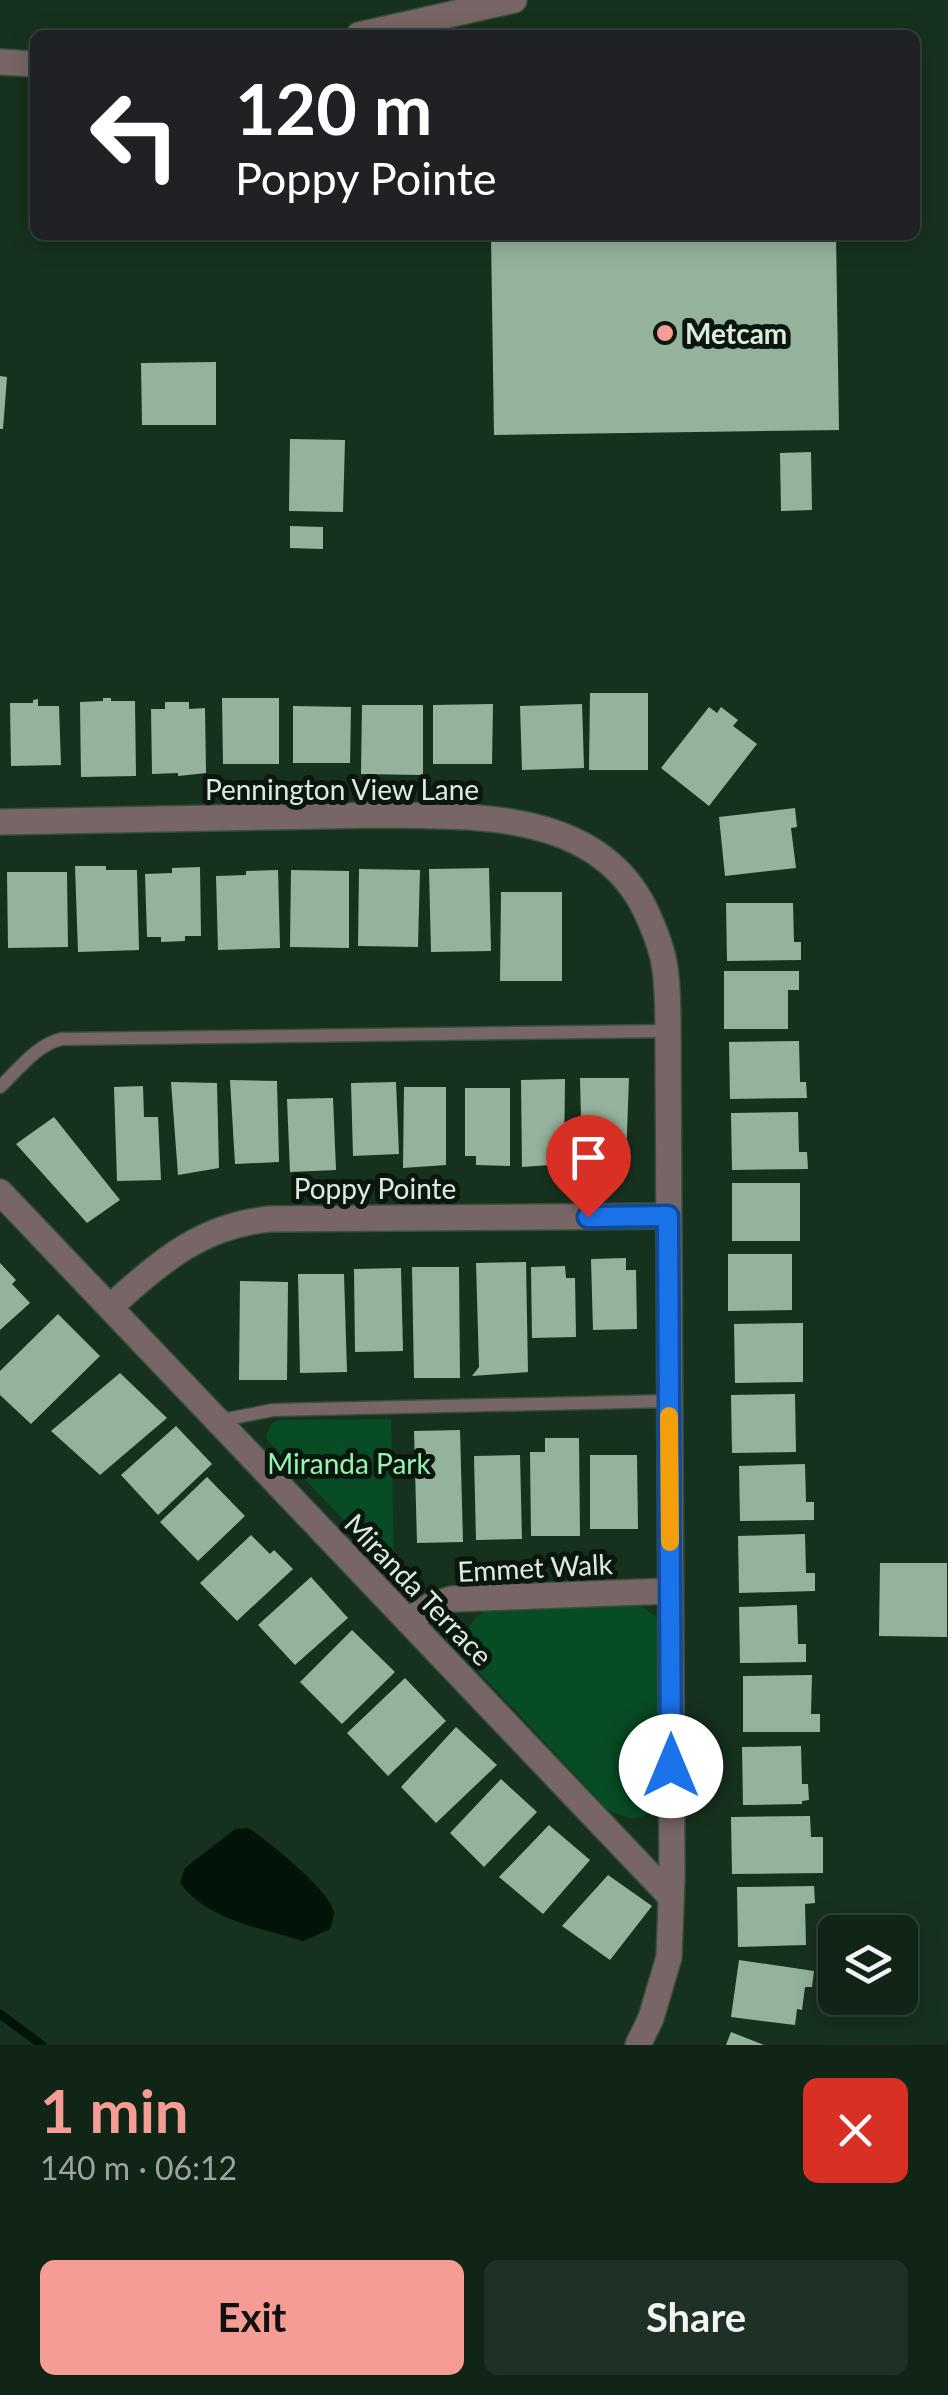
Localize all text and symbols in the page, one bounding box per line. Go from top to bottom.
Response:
text: 120 m [235,66,432,150]
icon: left [70,70,200,200]
text: Poppy Pointe [235,151,497,205]
place label: Metcam [685,316,787,350]
marker: Metcam [654,322,676,344]
street label: Pennington View Lane [205,772,479,806]
pin [546,1115,631,1218]
icon: arrive [561,1130,616,1185]
street label: Poppy Pointe [294,1171,456,1205]
park label: Miranda Park [267,1446,432,1480]
street label: Miranda Terrace [338,1506,500,1672]
street label: Emmet Walk [456,1546,614,1588]
position arrow [619,1714,723,1818]
map controls [818,1915,918,2015]
button: layers [818,1915,918,2015]
text: 1 min [40,2074,189,2146]
button: close [803,2078,908,2183]
text: 140 m · 06:12 [40,2148,237,2187]
button: Exit [40,2260,464,2375]
button: Share [484,2260,908,2375]

